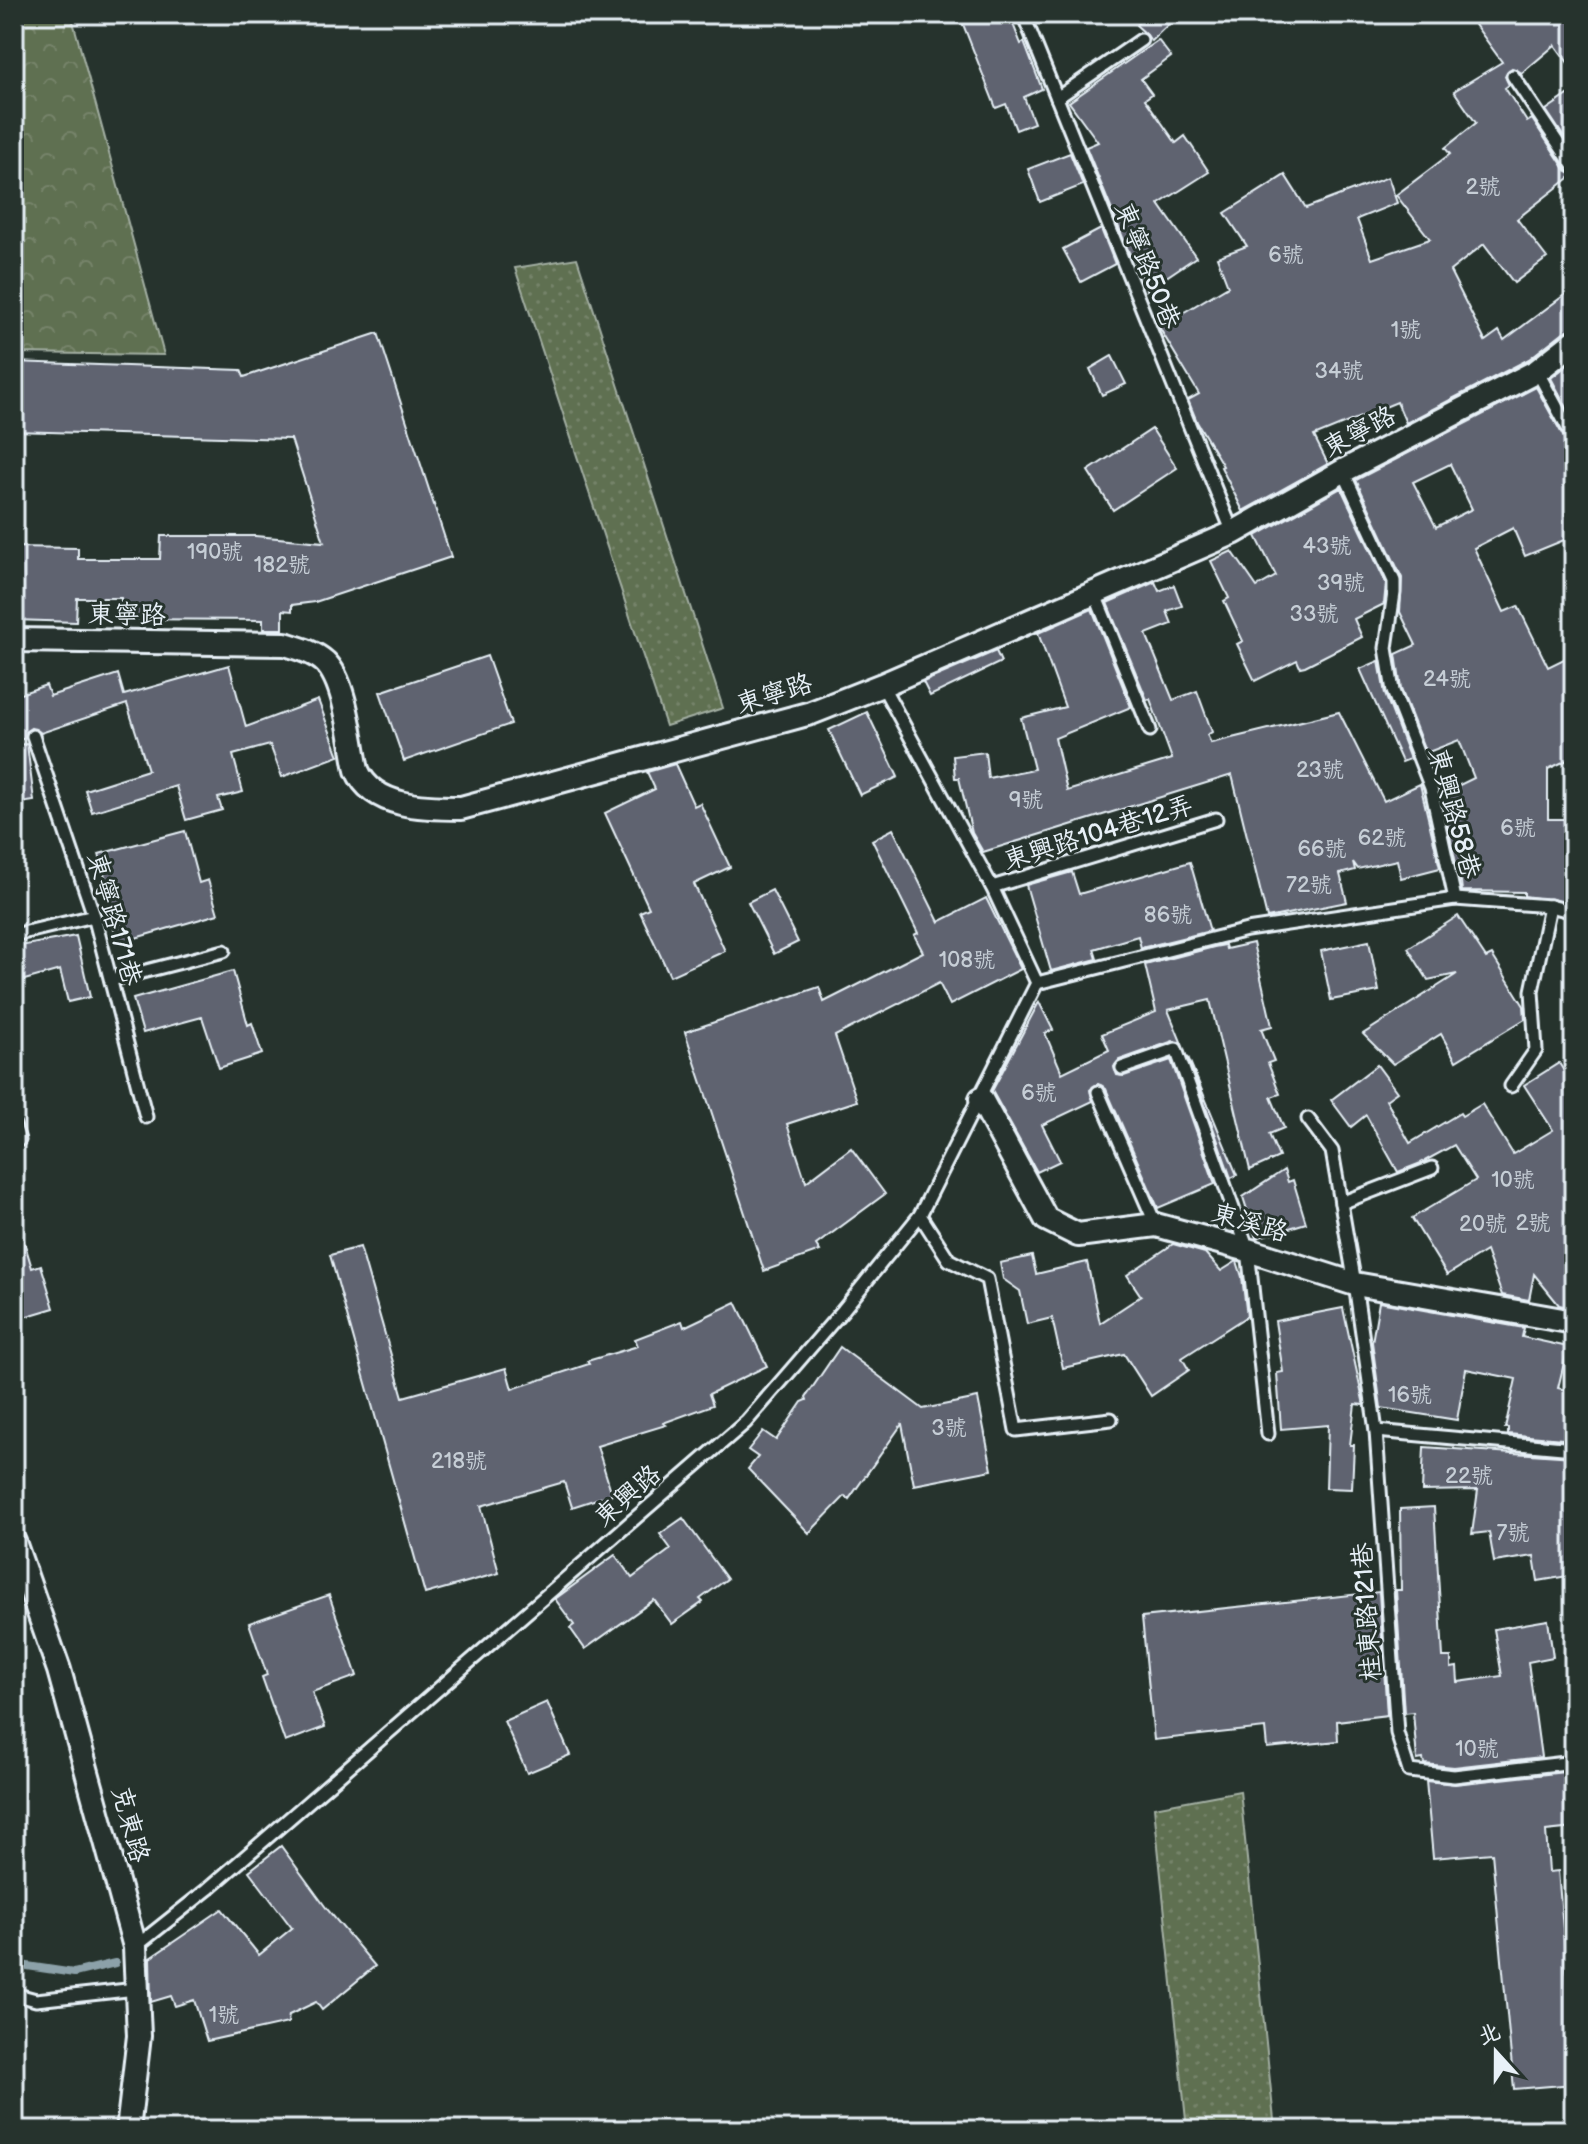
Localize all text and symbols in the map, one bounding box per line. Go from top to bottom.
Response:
house number: 2號 [1466,174,1500,201]
street label: 東寧路50巷 [1107,198,1186,334]
house number: 6號 [1268,242,1304,269]
house number: 1號 [1391,317,1421,344]
house number: 34號 [1315,358,1363,385]
street label: 東寧路 [1318,400,1401,464]
house number: 43號 [1303,533,1351,560]
house number: 190號 [187,539,243,566]
house number: 182號 [254,552,310,579]
house number: 39號 [1317,570,1365,597]
street label: 東寧路 [88,599,166,632]
house number: 33號 [1289,601,1339,628]
house number: 24號 [1423,666,1471,693]
street label: 東寧路 [733,668,816,721]
street label: 東興路58巷 [1421,745,1486,882]
house number: 23號 [1296,757,1344,784]
house number: 9號 [1009,787,1043,814]
street label: 東興路104巷12弄 [1000,790,1197,877]
house number: 6號 [1500,815,1536,842]
house number: 62號 [1358,825,1406,852]
house number: 66號 [1298,836,1346,863]
street label: 東寧路171巷 [80,849,147,989]
house number: 72號 [1286,872,1332,899]
house number: 86號 [1144,902,1192,929]
house number: 108號 [939,947,995,974]
house number: 6號 [1021,1080,1057,1107]
house number: 10號 [1491,1167,1535,1194]
street label: 東溪路 [1208,1198,1291,1249]
house number: 2號 [1516,1210,1550,1237]
house number: 20號 [1459,1211,1507,1238]
house number: 16號 [1388,1382,1432,1409]
house number: 3號 [931,1415,967,1442]
house number: 218號 [431,1448,487,1475]
street label: 東興路 [588,1459,668,1533]
house number: 22號 [1445,1463,1493,1490]
house number: 7號 [1497,1520,1529,1547]
street label: 桂東路121巷 [1347,1541,1388,1682]
house number: 10號 [1455,1736,1499,1763]
street label: 克東路 [104,1783,155,1866]
house number: 1號 [209,2002,239,2029]
north arrow [1456,2012,1536,2092]
text: 北 [1474,2018,1504,2051]

